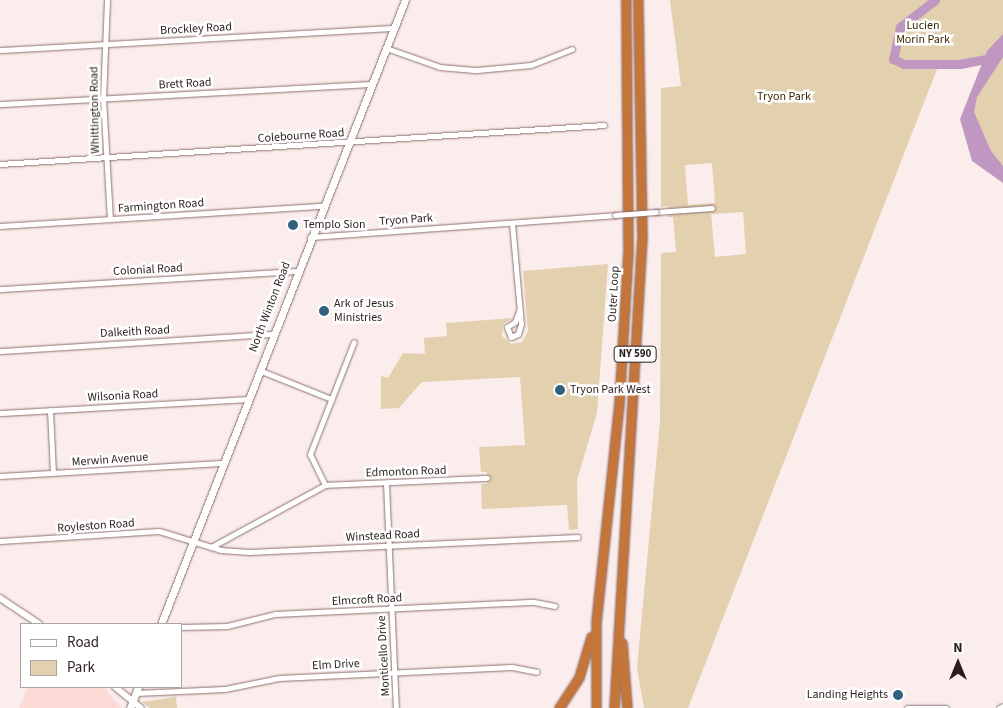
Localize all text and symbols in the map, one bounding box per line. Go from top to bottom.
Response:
park label: Lucien Morin Park [896,19,950,47]
street label: Brockley Road [160,20,232,38]
street label: Whittington Road [87,66,103,154]
street label: Brett Road [158,75,212,93]
park label: Tryon Park [757,90,811,104]
street label: Colebourne Road [257,126,345,146]
street label: Farmington Road [117,196,205,216]
street label: Tryon Park [379,211,433,229]
place label: Templo Sion [303,218,366,232]
marker: Templo Sion [287,219,299,231]
street label: North Winton Road [246,260,294,354]
street label: Colonial Road [113,261,183,279]
street label: Outer Loop [605,266,623,322]
place label: Ark of Jesus Ministries [334,297,394,325]
marker: Ark of Jesus Ministries [318,305,330,317]
street label: Dalkeith Road [100,323,170,341]
road number: NY 590 [612,346,658,362]
place label: Tryon Park West [570,383,650,397]
marker: Tryon Park West [554,384,566,396]
street label: Wilsonia Road [87,387,159,405]
street label: Merwin Avenue [71,450,149,470]
street label: Edmonton Road [365,463,447,481]
street label: Royleston Road [57,516,135,536]
street label: Winstead Road [346,527,420,545]
street label: Elmcroft Road [331,591,403,609]
street label: Monticello Drive [375,615,393,697]
legend [20,623,182,688]
text: Road [67,632,99,653]
north arrow [933,638,983,688]
text: N [953,638,963,658]
text: Park [67,657,95,678]
street label: Elm Drive [312,657,360,673]
place label: Landing Heights [807,688,888,702]
marker: Landing Heights [892,689,904,701]

